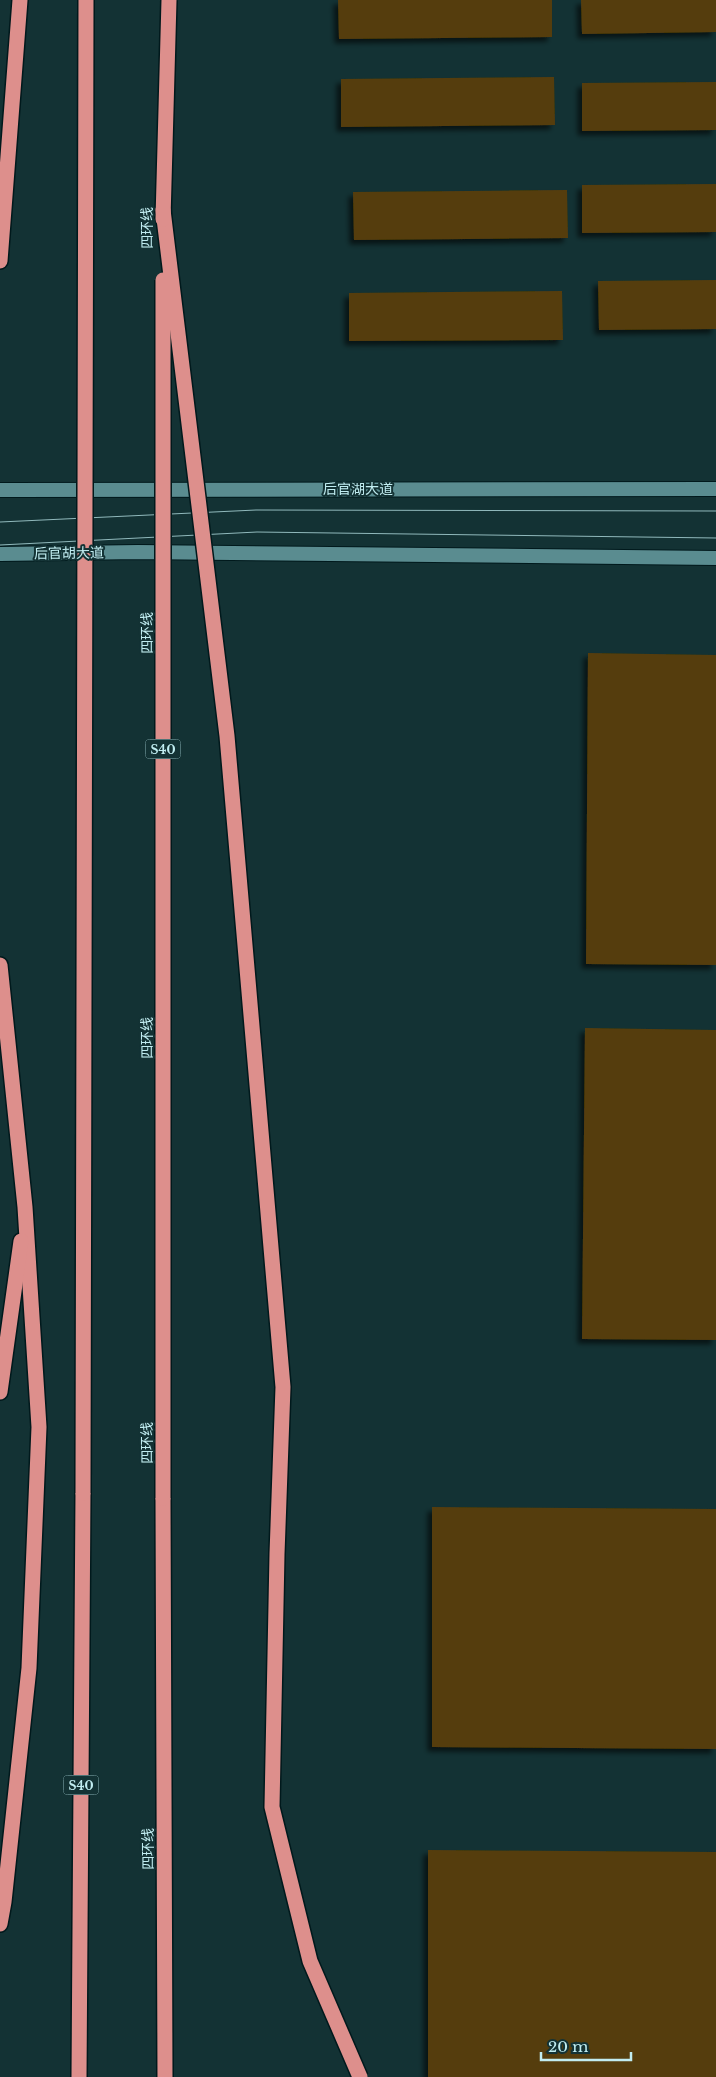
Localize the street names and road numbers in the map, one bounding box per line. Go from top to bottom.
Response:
street label: 四环线 [138,207,156,249]
street label: 后官湖大道 [323,480,393,498]
street label: 后官胡大道 [34,543,104,563]
street label: 四环线 [138,612,156,654]
road number: S40 [146,740,180,759]
street label: 四环线 [138,1017,156,1059]
street label: 四环线 [138,1422,156,1464]
road number: S40 [64,1776,98,1794]
street label: 四环线 [139,1828,157,1870]

